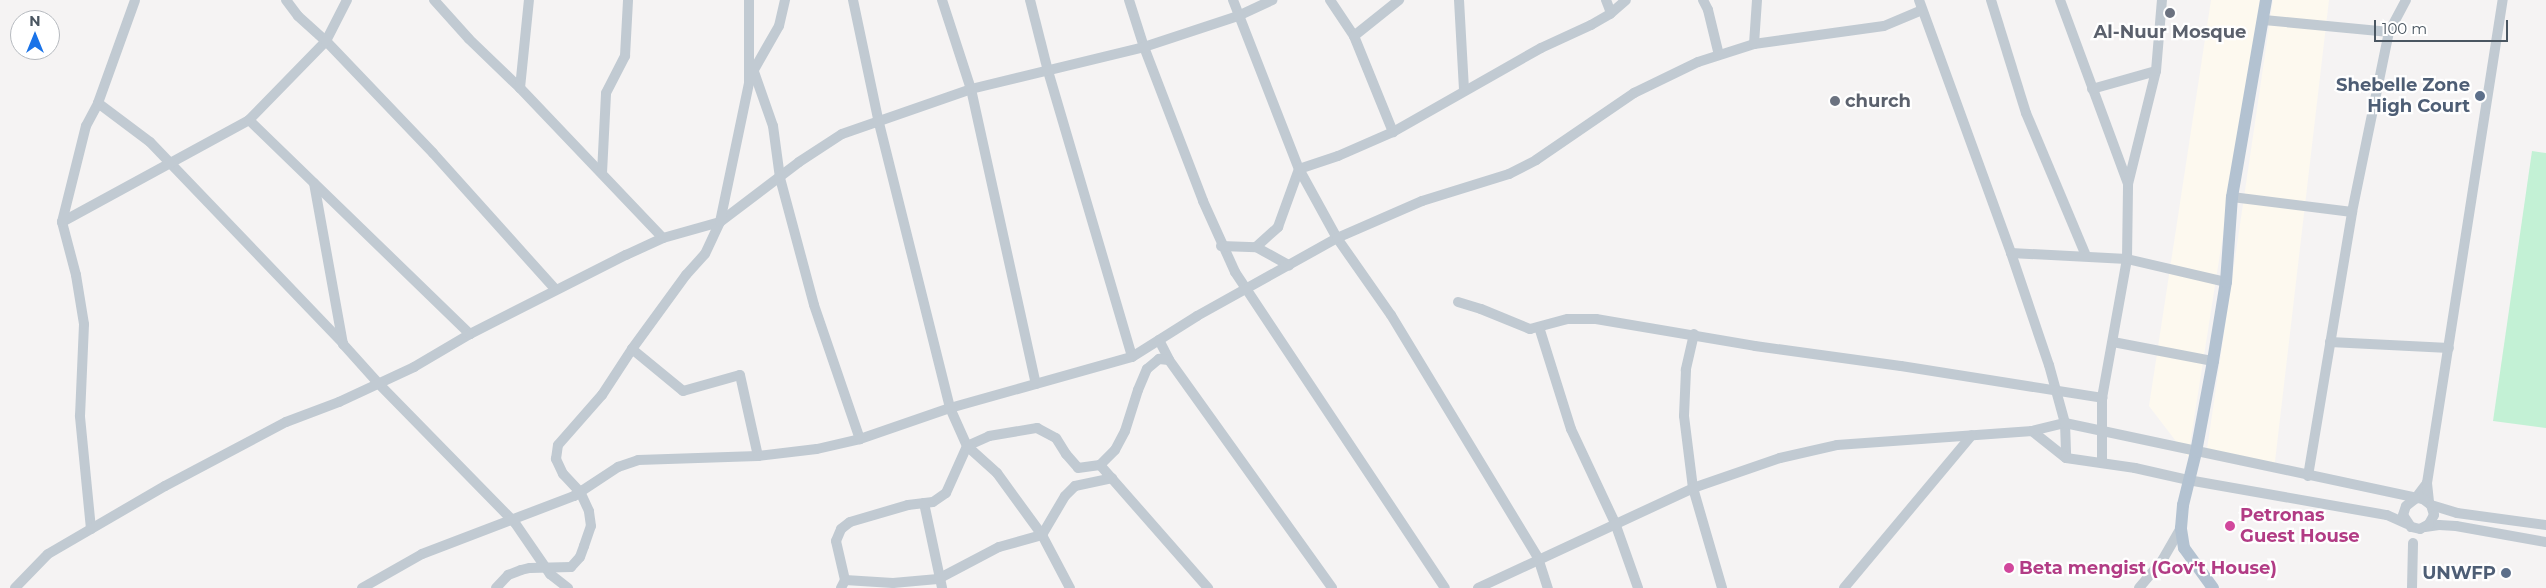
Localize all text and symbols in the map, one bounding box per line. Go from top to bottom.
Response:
marker: Al-Nuur Mosque [2164,7,2176,19]
north arrow [10,10,60,60]
scale bar [2376,10,2510,42]
text: N [29,12,41,30]
text: 100 m [2382,19,2427,38]
place label: Al-Nuur Mosque [2094,21,2246,43]
place label: Shebelle Zone High Court [2336,75,2470,118]
place label: church [1845,90,1911,112]
marker: Shebelle Zone High Court [2474,90,2486,102]
marker: church [1829,95,1841,107]
place label: Petronas Guest House [2240,505,2360,548]
marker: Petronas Guest House [2224,520,2236,532]
place label: Beta mengist (Gov't House) [2019,557,2277,579]
marker: Beta mengist (Gov't House) [2003,562,2015,574]
place label: UNWFP [2422,562,2496,584]
marker: UNWFP [2500,567,2512,579]

